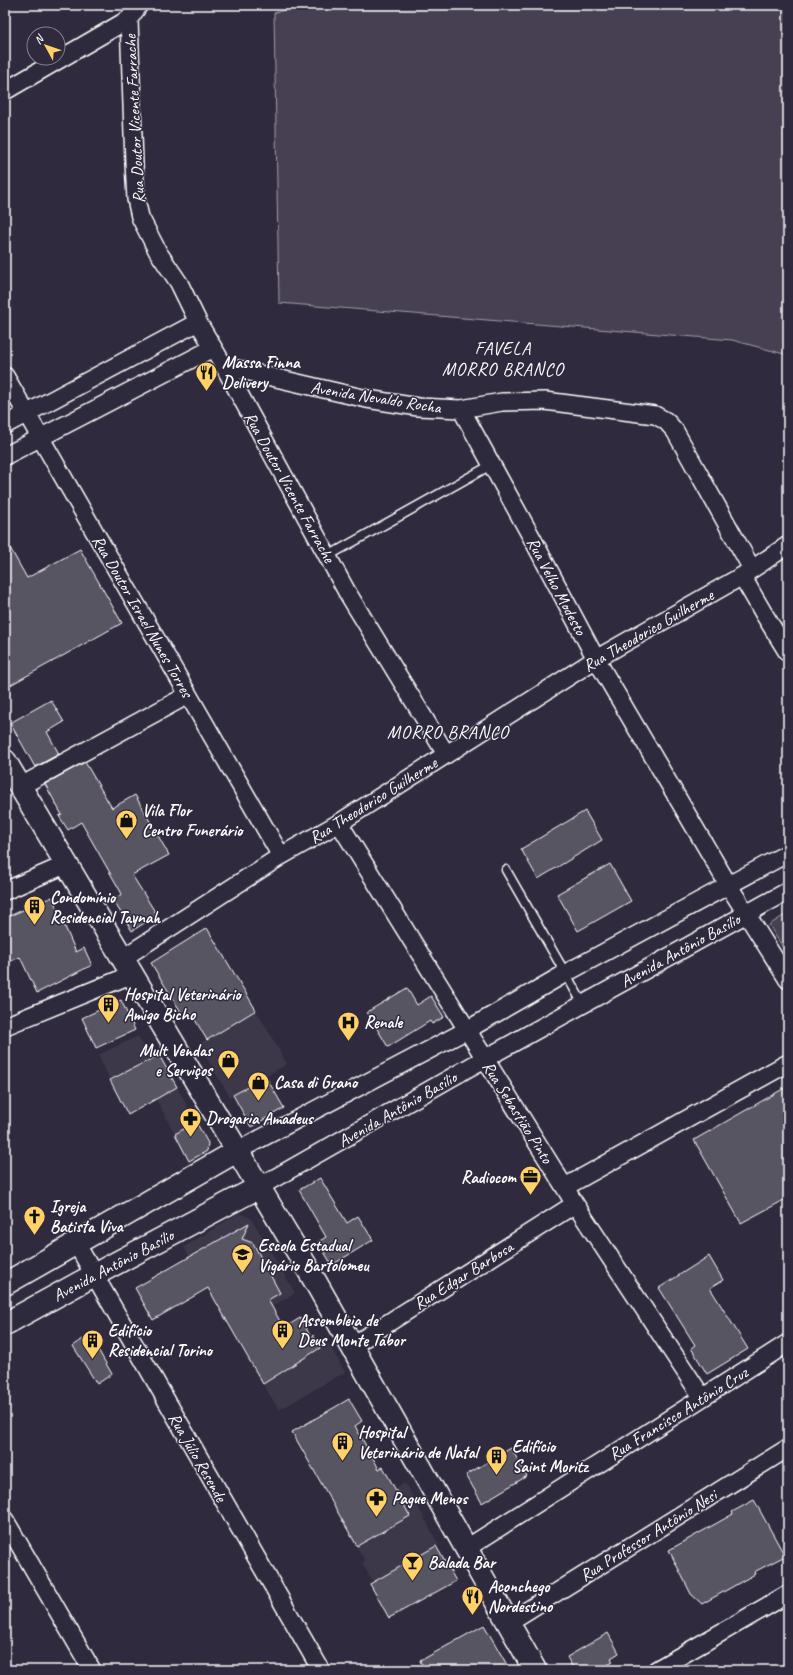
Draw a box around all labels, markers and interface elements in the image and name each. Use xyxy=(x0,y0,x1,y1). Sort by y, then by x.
north arrow xyxy=(26,26,66,66)
text: N xyxy=(31,31,47,47)
street label: Rua Doutor Vicente Farrache xyxy=(120,33,149,204)
district label: FAVELA MORRO BRANCO xyxy=(442,337,565,380)
place label: Massa Finna Delivery xyxy=(222,352,301,393)
restaurant icon: Massa Finna Delivery xyxy=(193,359,219,392)
street label: Avenida Nevaldo Rocha xyxy=(309,377,444,418)
street label: Rua Doutor Vicente Farrache xyxy=(239,408,340,568)
street label: Rua Doutor Israel Nunes Torres xyxy=(88,531,199,703)
street label: Rua Velho Modesto xyxy=(522,534,592,640)
street label: Rua Theodorico Guilherme xyxy=(579,584,718,676)
district label: MORRO BRANCO xyxy=(387,721,510,743)
street label: Rua Theodorico Guilherme xyxy=(305,752,442,848)
place label: Vila Flor Centro Funerário xyxy=(142,800,244,841)
shop icon: Vila Flor Centro Funerário xyxy=(113,807,139,840)
place label: Condomínio Residencial Taynah xyxy=(50,887,161,928)
building icon: Condomínio Residencial Taynah xyxy=(22,894,48,927)
street label: Avenida Antônio Basílio xyxy=(617,908,746,992)
place label: Hospital Veterinário Amigo Bicho xyxy=(124,984,243,1025)
building icon: Hospital Veterinário Amigo Bicho xyxy=(95,991,121,1024)
hospital icon: Renale xyxy=(336,1009,362,1042)
place label: Renale xyxy=(364,1012,404,1033)
place label: Mult Vendas e Serviços xyxy=(139,1040,214,1081)
shop icon: Mult Vendas e Serviços xyxy=(215,1047,241,1080)
street label: Rua Sebastião Pinto xyxy=(478,1057,558,1168)
street label: Avenida Antônio Basílio xyxy=(334,1066,462,1152)
shop icon: Casa di Grano xyxy=(245,1069,271,1102)
place label: Casa di Grano xyxy=(274,1072,359,1093)
pharmacy icon: Drogaria Amadeus xyxy=(178,1105,204,1138)
place label: Drogaria Amadeus xyxy=(206,1108,315,1129)
office icon: Radiocom xyxy=(518,1164,544,1197)
place label: Radiocom xyxy=(461,1167,517,1188)
place label: Igreja Batista Viva xyxy=(50,1196,125,1237)
church icon: Igreja Batista Viva xyxy=(21,1203,47,1236)
street label: Avenida Antônio Basílio xyxy=(49,1224,179,1306)
place label: Escola Estadual Vigário Bartolomeu xyxy=(258,1235,370,1276)
street label: Rua Edgar Barbosa xyxy=(410,1235,519,1314)
school or university icon: Escola Estadual Vigário Bartolomeu xyxy=(229,1242,255,1275)
place label: Assembleia de Deus Monte Tabor xyxy=(298,1310,407,1351)
building icon: Assembleia de Deus Monte Tabor xyxy=(269,1317,295,1350)
place label: Edifício Residencial Torino xyxy=(108,1320,214,1361)
building icon: Edifício Residencial Torino xyxy=(80,1327,106,1360)
street label: Rua Francisco Antônio Cruz xyxy=(605,1361,753,1465)
street label: Rua Júlio Resende xyxy=(164,1409,232,1507)
place label: Hospital Veterinário de Natal xyxy=(358,1422,482,1463)
building icon: Hospital Veterinário de Natal xyxy=(329,1429,355,1462)
place label: Edifício Saint Moritz xyxy=(512,1436,589,1477)
building icon: Edifício Saint Moritz xyxy=(483,1443,509,1476)
street label: Rua Professor Antônio Nesi xyxy=(576,1484,722,1586)
pharmacy icon: Pague Menos xyxy=(363,1485,389,1518)
place label: Pague Menos xyxy=(392,1488,469,1509)
bar icon: Balada Bar xyxy=(400,1549,426,1582)
place label: Balada Bar xyxy=(428,1552,497,1573)
place label: Aconchego Nordestino xyxy=(488,1576,554,1617)
restaurant icon: Aconchego Nordestino xyxy=(459,1583,485,1616)

